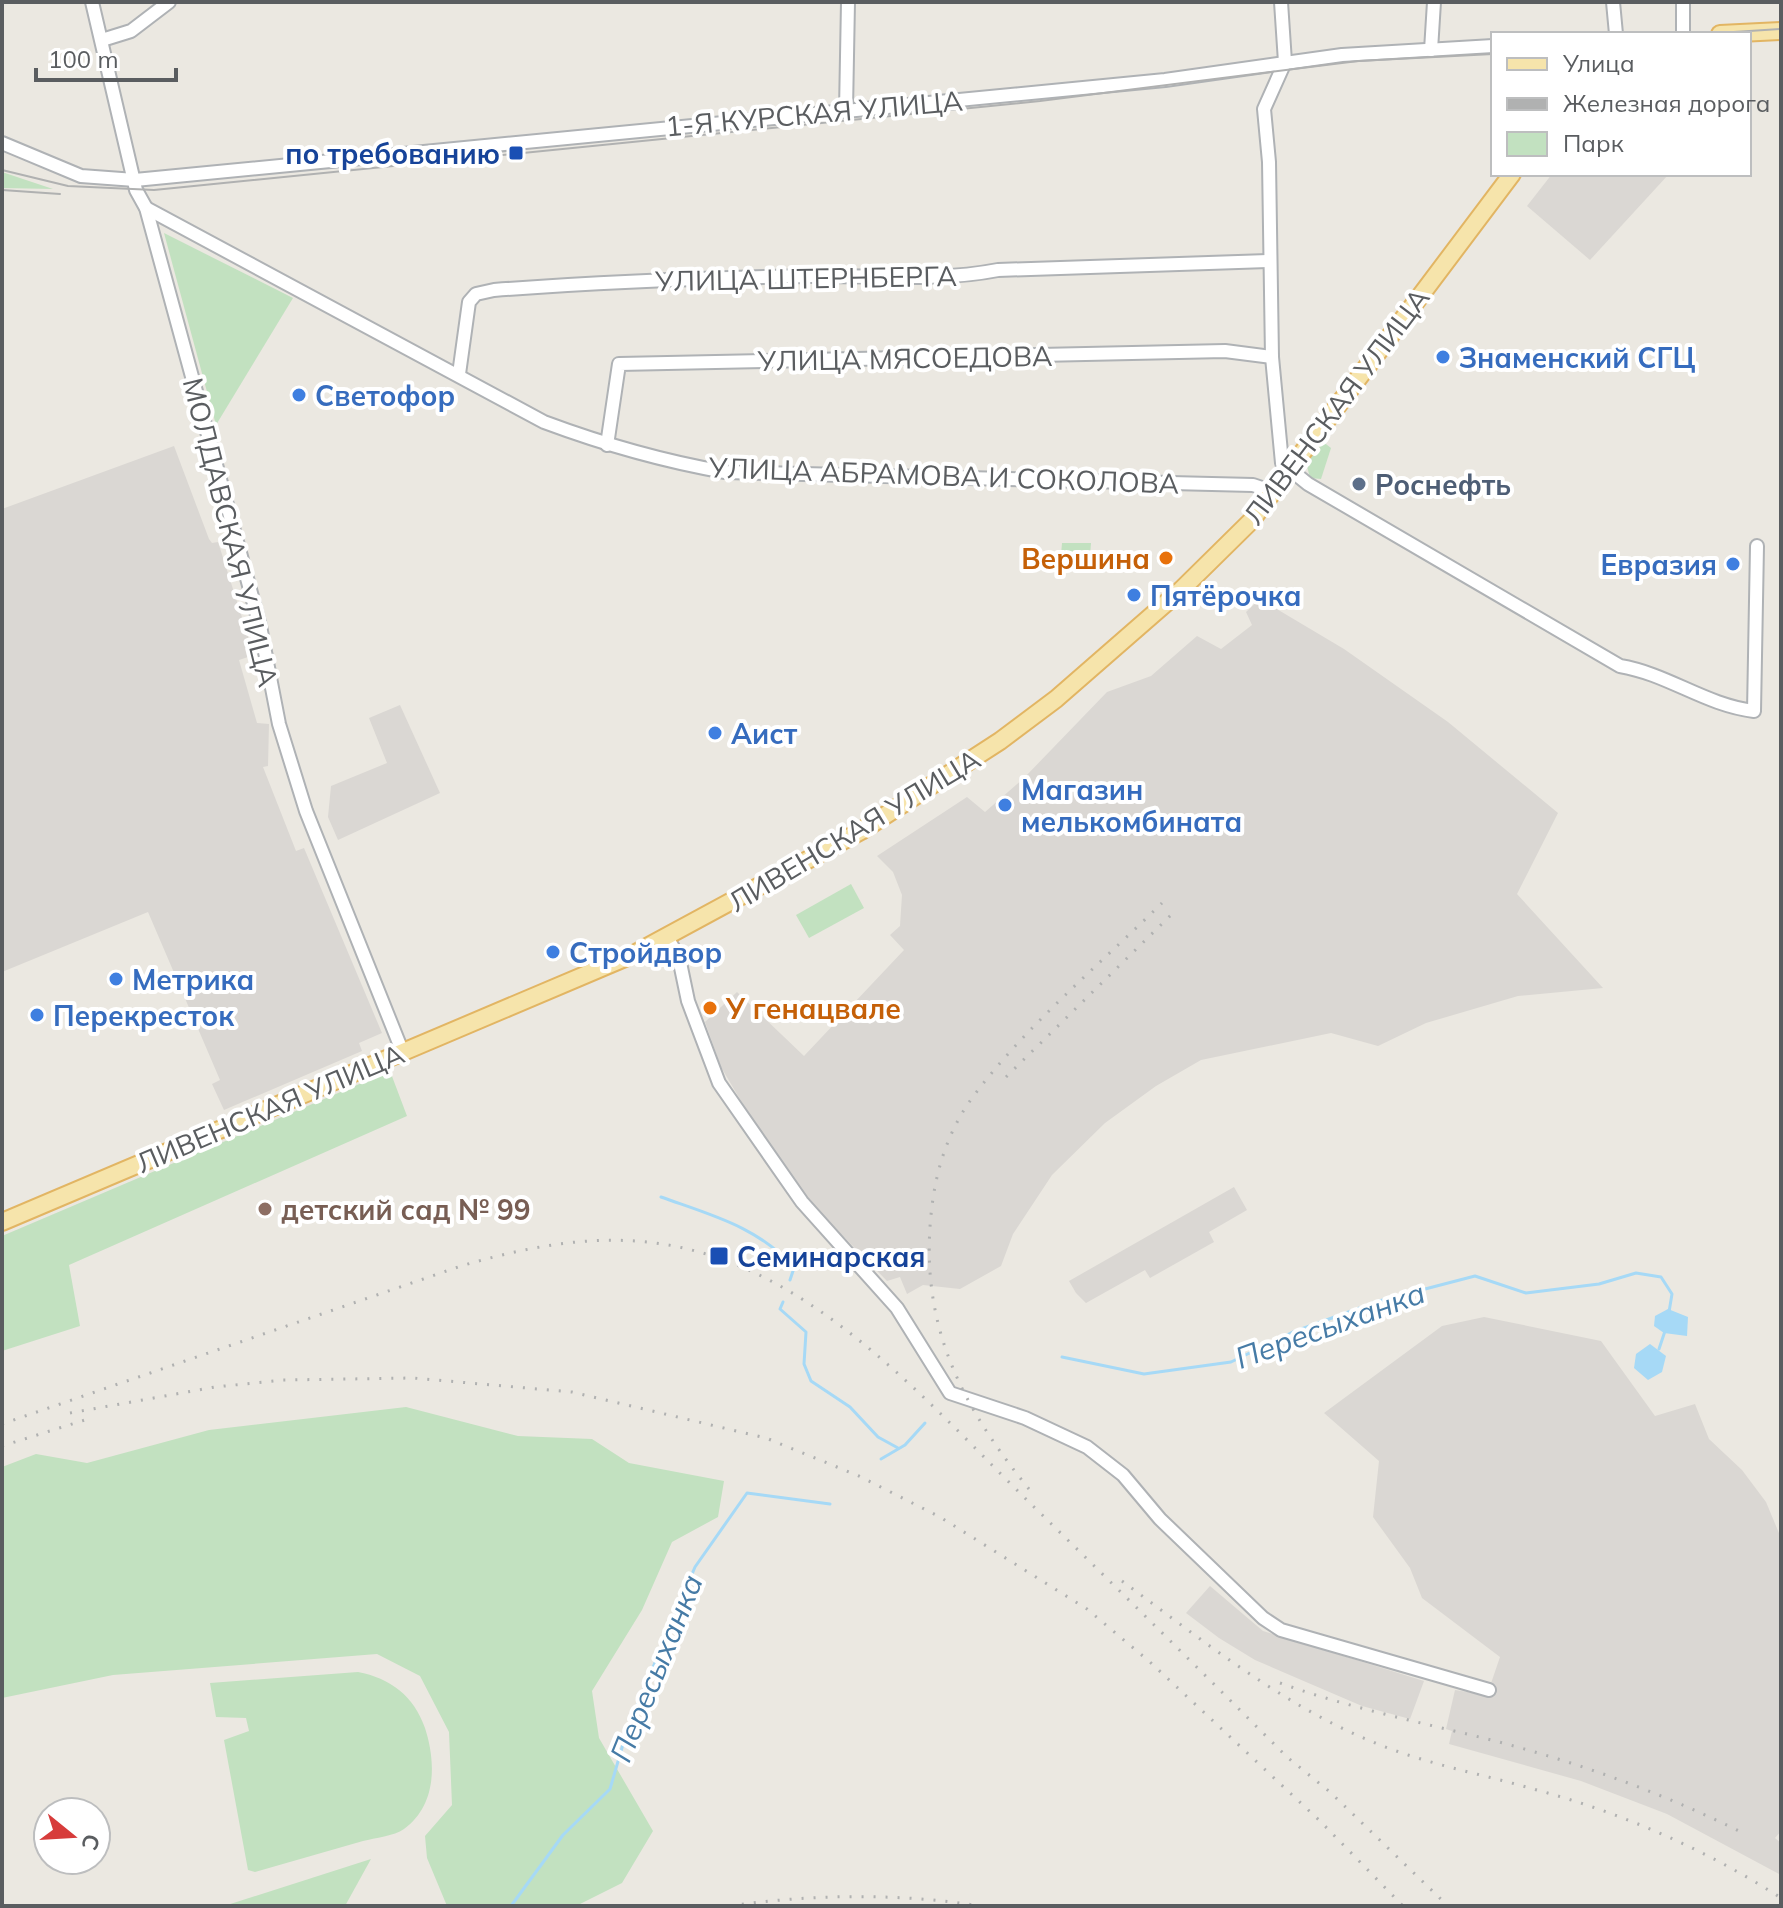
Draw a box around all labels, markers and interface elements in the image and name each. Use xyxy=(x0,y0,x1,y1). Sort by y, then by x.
scale bar xyxy=(36,32,176,82)
legend xyxy=(1491,32,1751,176)
text: 100 m xyxy=(48,44,119,74)
text: Улица xyxy=(1562,48,1635,78)
street label: 1-Я КУРСКАЯ УЛИЦА xyxy=(664,83,965,143)
text: Железная дорога xyxy=(1563,88,1771,118)
text: Парк xyxy=(1563,128,1624,158)
place label: по требованию xyxy=(285,136,500,171)
marker: по требованию xyxy=(507,144,525,162)
street label: УЛИЦА ШТЕРНБЕРГА xyxy=(654,258,958,298)
street label: ЛИВЕНСКАЯ УЛИЦА xyxy=(1236,280,1437,531)
street label: УЛИЦА МЯСОЕДОВА xyxy=(756,338,1053,378)
place label: Знаменский СГЦ xyxy=(1459,340,1695,375)
marker: Знаменский СГЦ xyxy=(1434,348,1452,366)
street label: МОЛДАВСКАЯ УЛИЦА xyxy=(176,374,286,691)
place label: Светофор xyxy=(315,378,455,413)
marker: Светофор xyxy=(290,386,308,404)
street label: УЛИЦА АБРАМОВА И СОКОЛОВА xyxy=(707,449,1180,501)
place label: Роснефть xyxy=(1375,467,1511,502)
marker: Роснефть xyxy=(1350,475,1368,493)
place label: Вершина xyxy=(1021,541,1150,576)
place label: Евразия xyxy=(1601,547,1717,582)
marker: Вершина xyxy=(1157,549,1175,567)
marker: Евразия xyxy=(1724,555,1742,573)
place label: Пятёрочка xyxy=(1150,578,1302,613)
marker: Пятёрочка xyxy=(1125,586,1143,604)
place label: Аист xyxy=(731,716,798,751)
marker: Аист xyxy=(706,724,724,742)
street label: ЛИВЕНСКАЯ УЛИЦА xyxy=(722,741,987,919)
place label: Магазин мелькомбината xyxy=(1021,772,1242,839)
marker: Магазин мелькомбината xyxy=(996,796,1014,814)
place label: Стройдвор xyxy=(569,935,722,970)
marker: Стройдвор xyxy=(544,943,562,961)
place label: Метрика xyxy=(132,962,254,997)
marker: Метрика xyxy=(107,970,125,988)
place label: У генацвале xyxy=(725,991,901,1026)
place label: Перекресток xyxy=(53,998,235,1033)
marker: У генацвале xyxy=(701,999,719,1017)
marker: Перекресток xyxy=(28,1006,46,1024)
street label: ЛИВЕНСКАЯ УЛИЦА xyxy=(131,1036,409,1180)
place label: детский сад № 99 xyxy=(281,1192,531,1227)
marker: детский сад № 99 xyxy=(256,1200,274,1218)
place label: Семинарская xyxy=(737,1239,925,1274)
marker: Семинарская xyxy=(708,1245,730,1267)
water label: Пересыханка xyxy=(1230,1273,1430,1377)
water label: Пересыханка xyxy=(601,1569,711,1767)
north arrow xyxy=(32,1796,112,1876)
text: С xyxy=(75,1831,107,1854)

